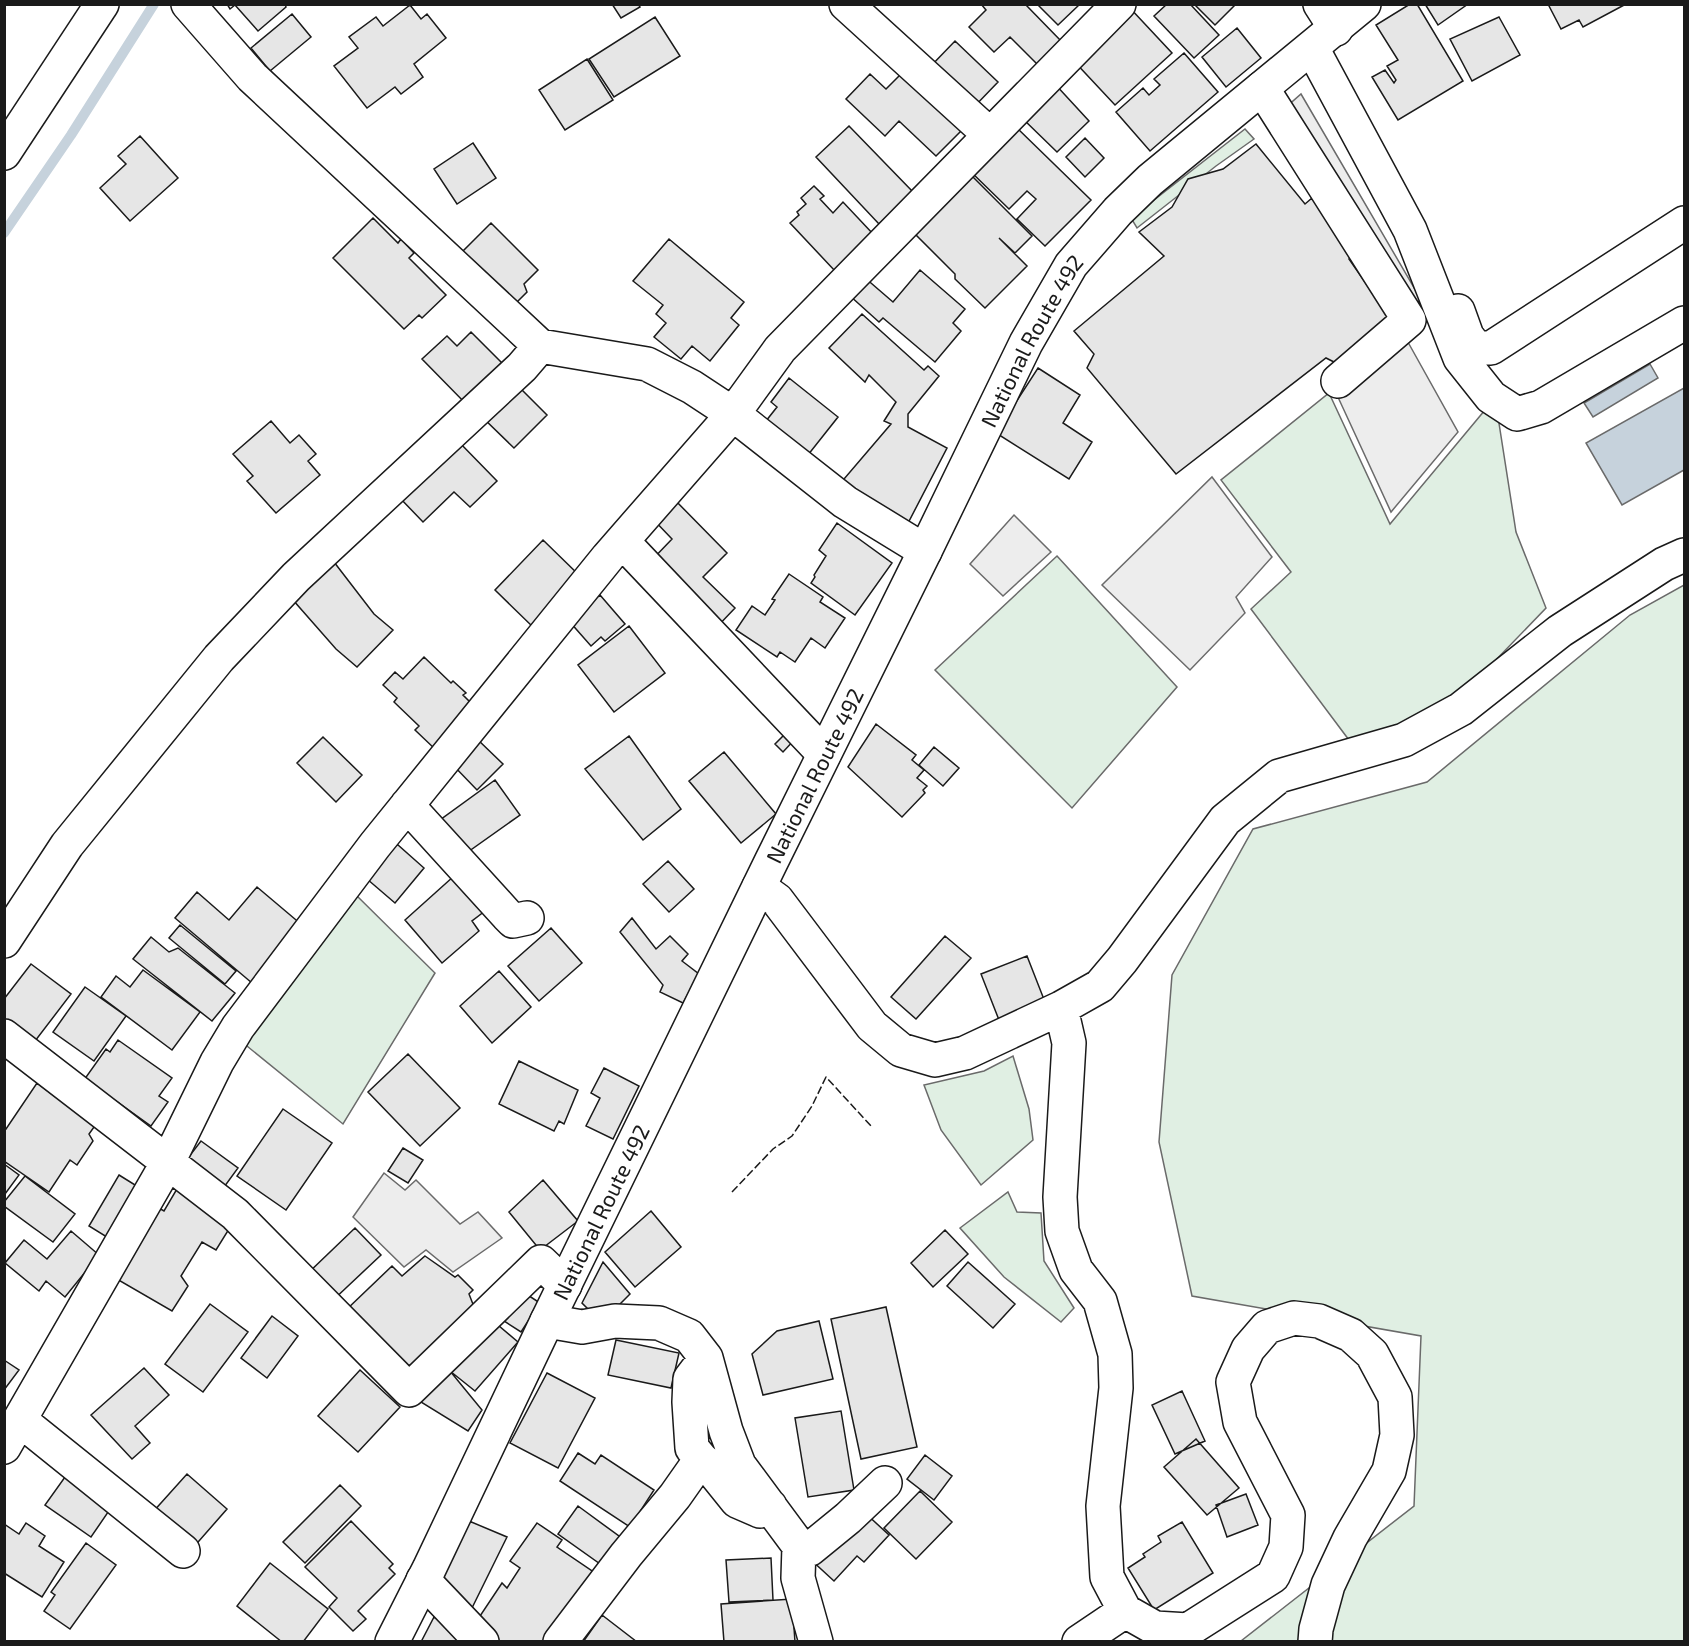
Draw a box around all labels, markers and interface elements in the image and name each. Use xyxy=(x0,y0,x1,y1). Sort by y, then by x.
street label: National Route 492 xyxy=(974,249,1088,431)
street label: National Route 492 xyxy=(760,684,868,867)
street label: National Route 492 xyxy=(547,1120,654,1304)

